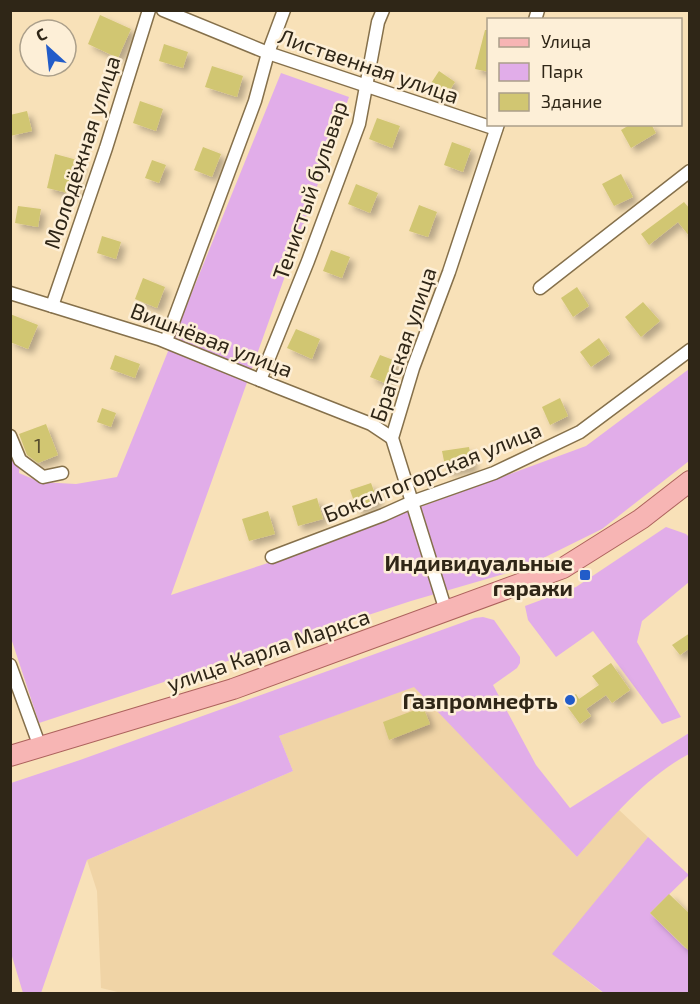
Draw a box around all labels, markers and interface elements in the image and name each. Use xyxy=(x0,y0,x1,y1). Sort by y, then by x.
north arrow xyxy=(18,18,78,78)
legend xyxy=(487,18,682,126)
street label: Лиственная улица xyxy=(275,22,463,109)
text: С xyxy=(32,24,49,45)
text: Улица xyxy=(541,30,591,52)
street label: Молодёжная улица xyxy=(38,52,125,252)
text: Парк xyxy=(541,60,583,82)
text: Здание xyxy=(541,90,602,112)
street label: Тенистый бульвар xyxy=(266,97,353,283)
street label: Братская улица xyxy=(363,263,442,425)
street label: Вишнёвая улица xyxy=(127,296,297,383)
street label: Бокситогорская улица xyxy=(319,415,545,528)
house number: 1 xyxy=(34,433,42,457)
place label: Индивидуальные гаражи xyxy=(384,549,573,600)
marker: Индивидуальные гаражи xyxy=(578,568,592,582)
street label: улица Карла Маркса xyxy=(163,602,373,697)
place label: Газпромнефть xyxy=(403,687,558,713)
marker: Газпромнефть xyxy=(563,693,577,707)

